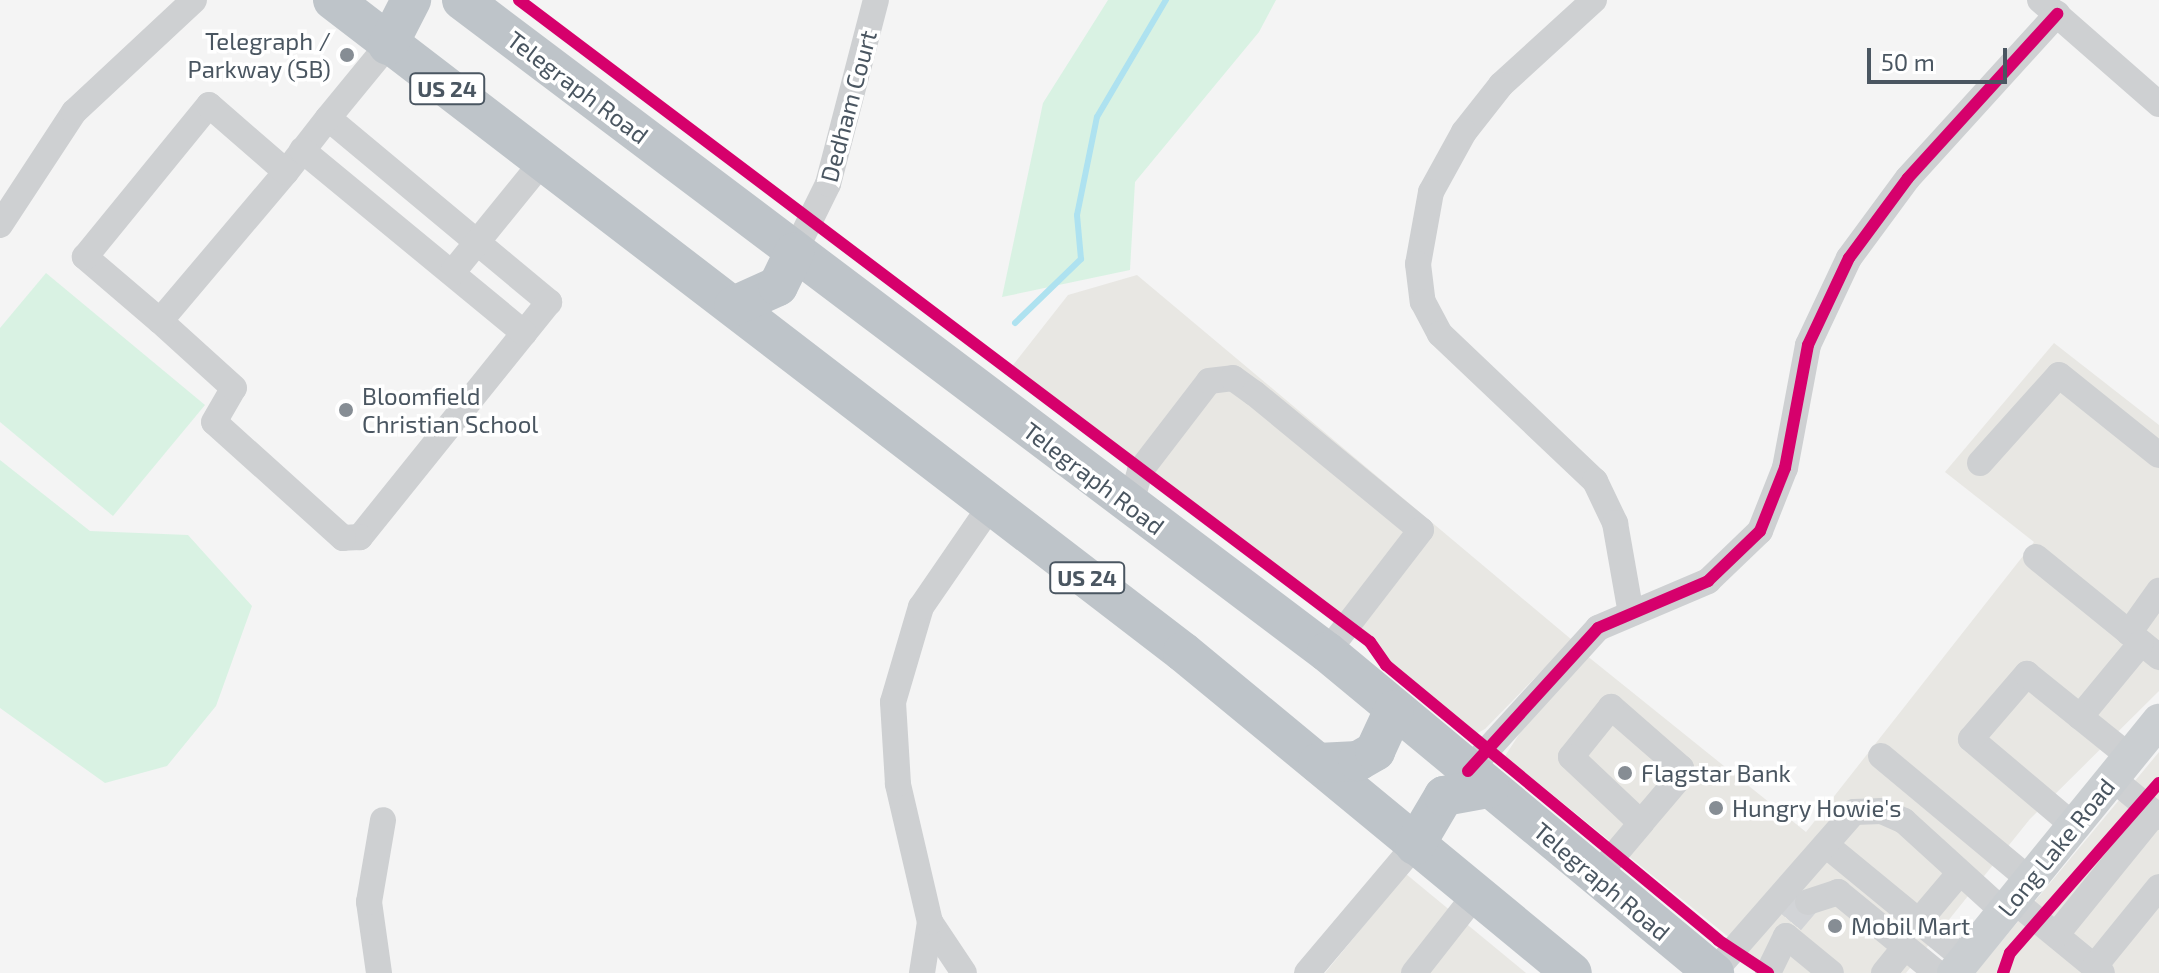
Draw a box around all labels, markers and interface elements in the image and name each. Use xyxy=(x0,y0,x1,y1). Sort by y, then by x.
street label: Telegraph Road xyxy=(502,25,654,149)
place label: Telegraph / Parkway (SB) xyxy=(187,27,331,83)
street label: Dedham Court xyxy=(814,27,882,185)
scale bar xyxy=(1871,32,2011,82)
marker: Telegraph / Parkway (SB) xyxy=(338,46,356,64)
text: 50 m xyxy=(1881,47,1935,76)
road number: US 24 xyxy=(409,71,485,107)
place label: Bloomfield Christian School xyxy=(362,382,538,438)
marker: Bloomfield Christian School xyxy=(337,401,355,419)
street label: Telegraph Road xyxy=(1018,416,1170,540)
road number: US 24 xyxy=(1049,560,1125,596)
place label: Flagstar Bank xyxy=(1641,759,1791,787)
marker: Flagstar Bank xyxy=(1616,764,1634,782)
street label: Long Lake Road xyxy=(1991,772,2121,922)
place label: Hungry Howie's xyxy=(1732,794,1902,822)
marker: Hungry Howie's xyxy=(1707,799,1725,817)
street label: Telegraph Road xyxy=(1528,816,1676,946)
place label: Mobil Mart xyxy=(1851,912,1971,940)
marker: Mobil Mart xyxy=(1826,917,1844,935)

